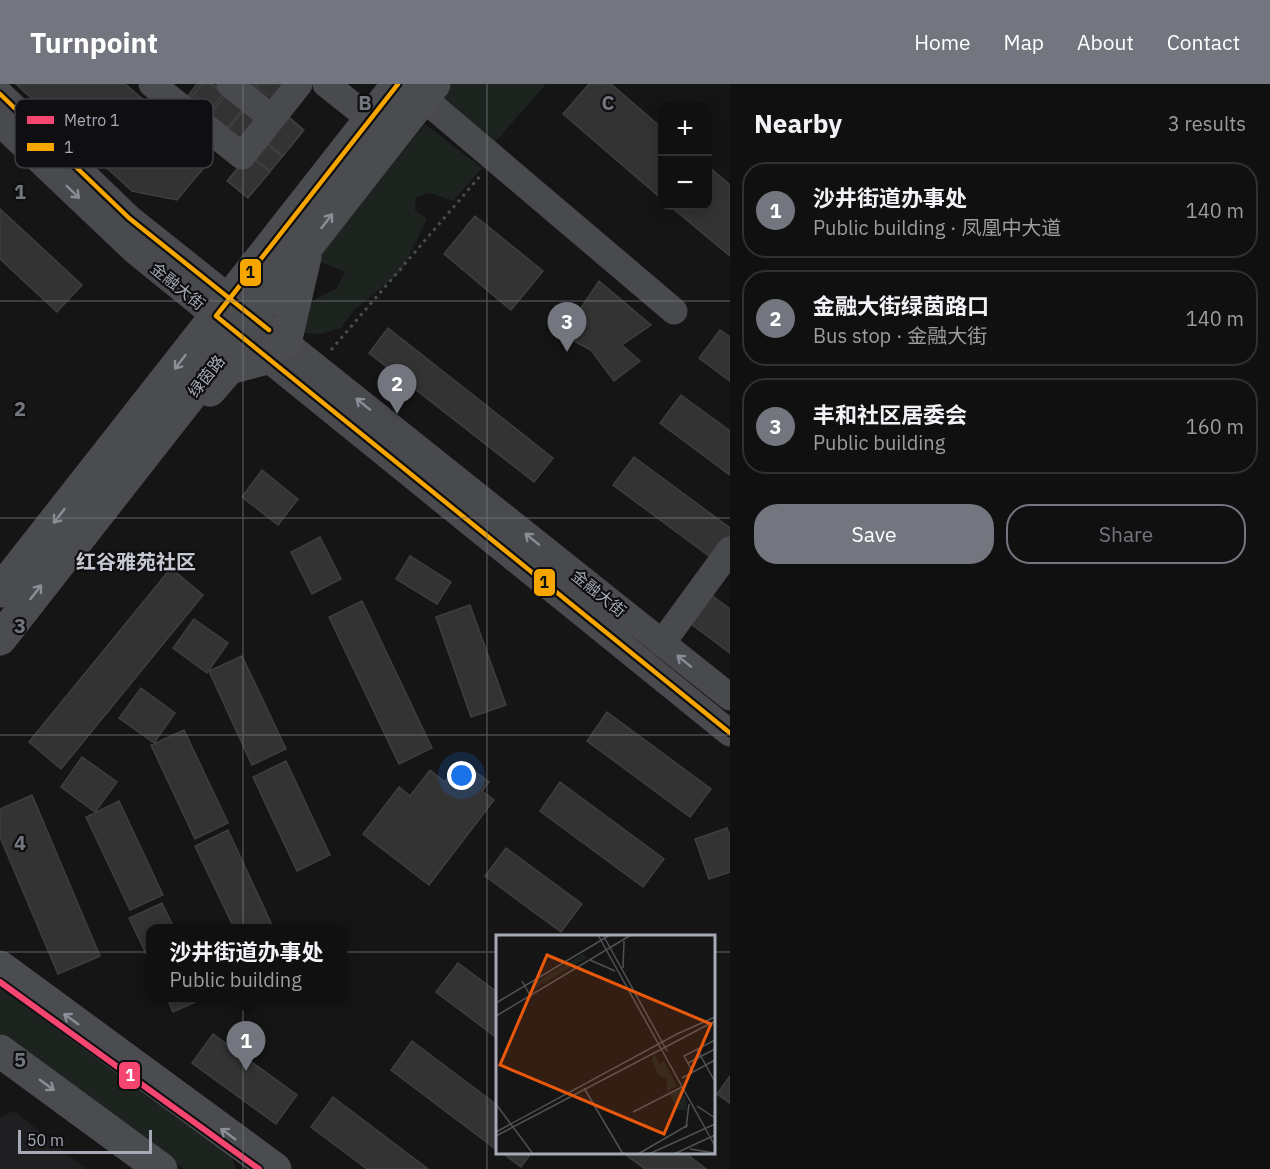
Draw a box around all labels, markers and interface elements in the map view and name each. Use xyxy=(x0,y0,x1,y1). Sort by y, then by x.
text: Turnpoint xyxy=(30,24,158,61)
text: Home xyxy=(914,28,971,56)
text: Map xyxy=(1004,28,1044,56)
text: About xyxy=(1077,28,1134,56)
text: Contact xyxy=(1167,28,1240,56)
text: B xyxy=(358,89,372,116)
text: C xyxy=(601,89,615,116)
legend xyxy=(15,99,213,168)
map controls xyxy=(658,102,712,210)
button: + xyxy=(658,102,712,156)
text: Nearby xyxy=(754,106,842,140)
text: Metro 1 xyxy=(64,110,120,130)
text: 3 results xyxy=(1168,110,1246,137)
text: 1 xyxy=(64,137,74,157)
button: − xyxy=(658,156,712,210)
text: 1 xyxy=(14,178,26,205)
text: 沙井街道办事处 xyxy=(813,183,967,212)
one-way arrow xyxy=(65,185,80,199)
text: 1 xyxy=(770,197,782,224)
text: 140 m xyxy=(1186,197,1244,224)
one-way arrow xyxy=(321,213,334,229)
text: Public building · 凤凰中大道 xyxy=(813,214,1061,241)
street label: 金融大街 xyxy=(147,258,209,314)
line badge: 1 xyxy=(239,258,262,287)
text: 1 xyxy=(245,262,255,282)
text: 金融大街绿茵路口 xyxy=(813,291,989,320)
pin: 3 xyxy=(548,302,586,352)
text: 2 xyxy=(770,305,782,332)
text: 140 m xyxy=(1186,305,1244,332)
text: Bus stop · 金融大街 xyxy=(813,322,987,349)
street label: 绿茵路 xyxy=(183,351,229,401)
one-way arrow xyxy=(173,354,186,370)
pin: 2 xyxy=(378,364,416,414)
text: 2 xyxy=(14,395,26,422)
one-way arrow xyxy=(355,398,371,411)
text: 丰和社区居委会 xyxy=(813,400,967,429)
text: 3 xyxy=(770,413,782,440)
text: 160 m xyxy=(1186,413,1244,440)
text: Public building xyxy=(813,429,945,456)
button: Save xyxy=(754,504,994,564)
button: Share xyxy=(1006,504,1246,564)
one-way arrow xyxy=(53,507,66,523)
one-way arrow xyxy=(524,533,540,546)
district label: 红谷雅苑社区 xyxy=(76,548,196,575)
street label: 金融大街 xyxy=(568,565,630,621)
line badge: 1 xyxy=(533,568,556,597)
text: 1 xyxy=(539,572,549,592)
one-way arrow xyxy=(30,585,43,601)
text: 3 xyxy=(14,612,26,639)
one-way arrow xyxy=(676,654,692,667)
your location xyxy=(447,761,476,790)
text: 4 xyxy=(14,829,26,856)
popup xyxy=(146,924,347,1002)
inset map xyxy=(496,935,715,1154)
text: 沙井街道办事处 xyxy=(169,937,324,966)
text: Public building xyxy=(169,966,302,993)
one-way arrow xyxy=(63,1013,79,1025)
pin: 1 xyxy=(226,1022,266,1071)
text: 5 xyxy=(14,1046,26,1073)
line badge: 1 xyxy=(118,1061,141,1090)
text: 1 xyxy=(125,1065,135,1085)
one-way arrow xyxy=(39,1079,55,1091)
scale bar xyxy=(18,1127,152,1154)
one-way arrow xyxy=(220,1128,236,1141)
text: 50 m xyxy=(27,1130,64,1150)

